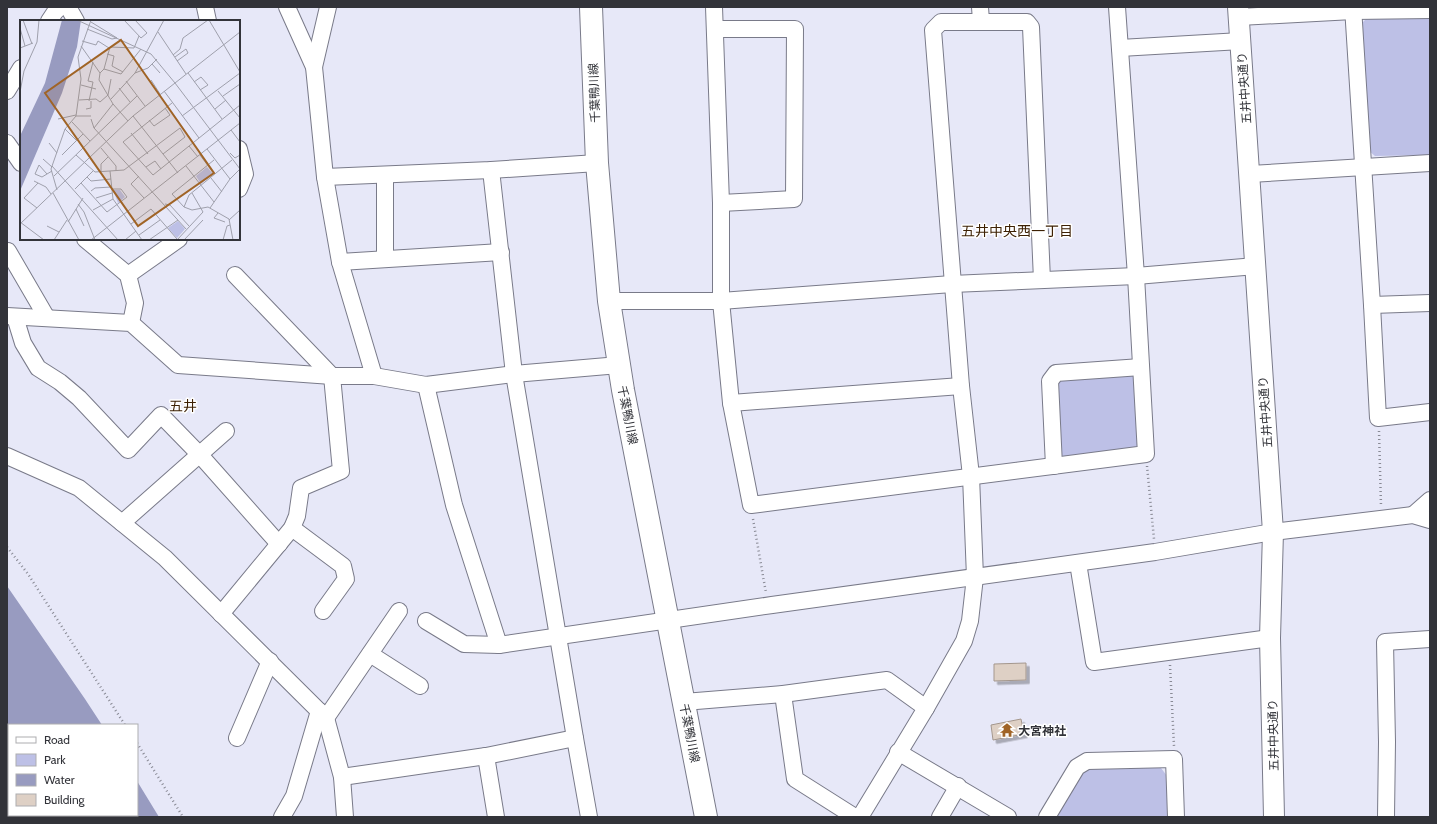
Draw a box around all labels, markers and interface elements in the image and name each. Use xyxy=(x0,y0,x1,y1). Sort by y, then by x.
inset map xyxy=(20,20,240,240)
street label: 五井中央通り xyxy=(1234,52,1254,124)
street label: 千葉鴨川線 xyxy=(585,63,603,123)
district label: 五井中央西一丁目 xyxy=(961,222,1073,240)
street label: 五井中央通り xyxy=(1255,376,1275,448)
street label: 千葉鴨川線 xyxy=(615,384,641,446)
district label: 五井 xyxy=(169,397,197,415)
street label: 五井中央通り xyxy=(1265,699,1281,771)
street label: 千葉鴨川線 xyxy=(677,702,703,764)
temple icon: 大宮神社 xyxy=(999,722,1015,738)
place label: 大宮神社 xyxy=(1018,723,1066,738)
legend xyxy=(8,724,138,816)
text: Road xyxy=(44,732,70,747)
text: Park xyxy=(44,752,66,767)
text: Water xyxy=(44,772,75,787)
text: Building xyxy=(44,792,86,807)

